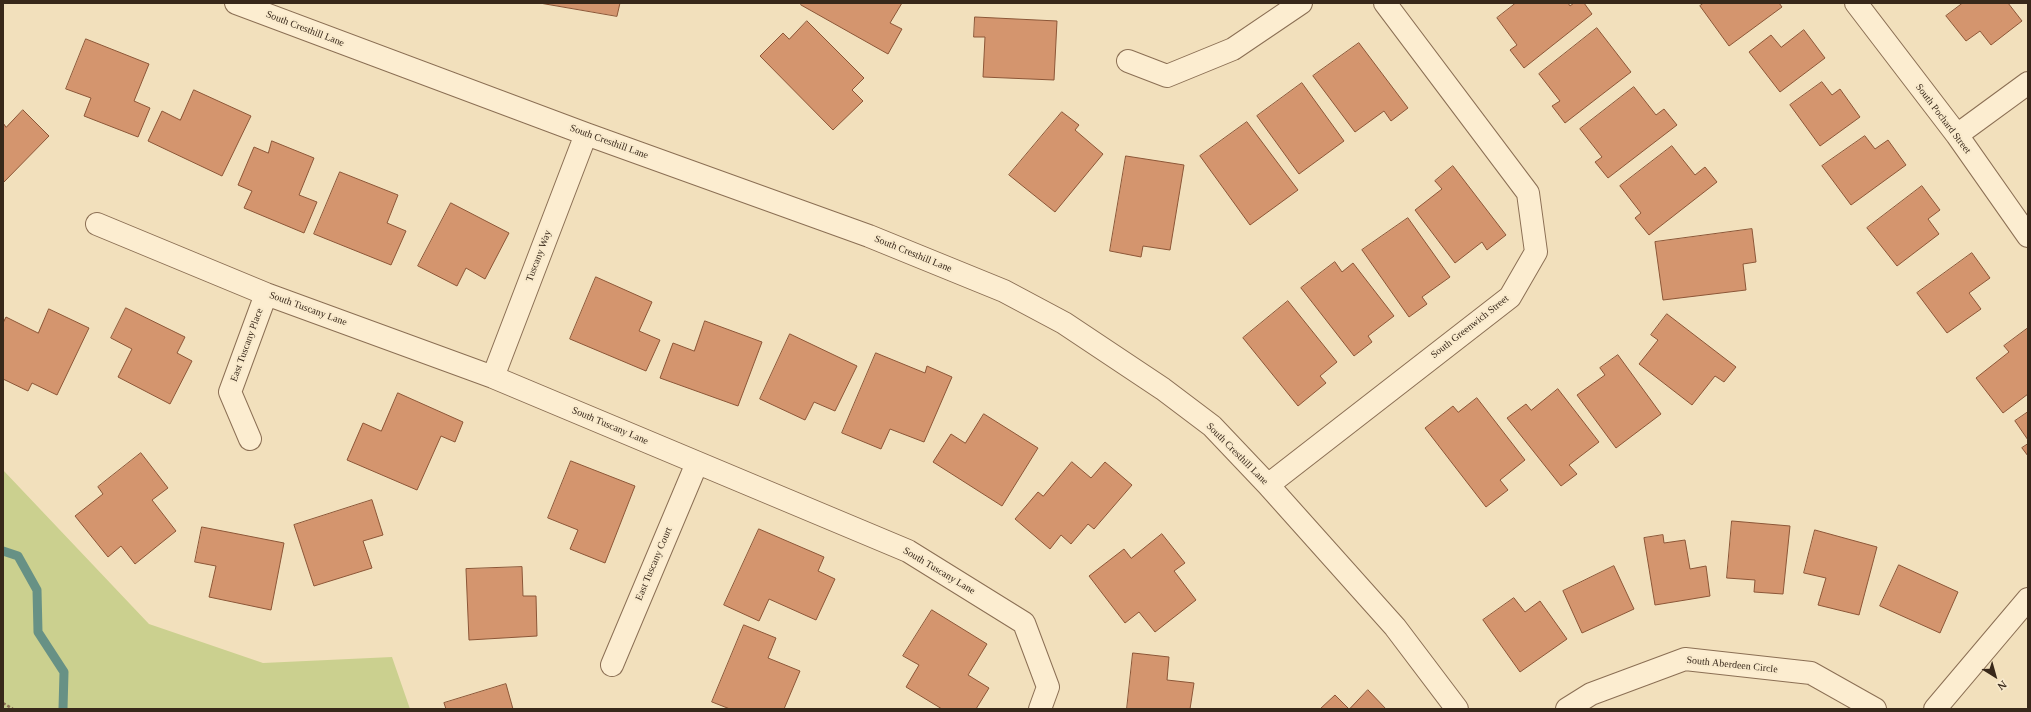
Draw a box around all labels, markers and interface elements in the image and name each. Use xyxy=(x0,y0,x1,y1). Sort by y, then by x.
street label: South Cresthill Lane xyxy=(264,9,346,49)
street label: South Pochard Street xyxy=(1913,82,1973,156)
street label: South Cresthill Lane xyxy=(568,122,650,162)
street label: Tuscany Way xyxy=(524,229,554,283)
street label: South Cresthill Lane xyxy=(872,233,954,275)
street label: South Tuscany Lane xyxy=(267,289,349,329)
street label: South Greenwich Street xyxy=(1429,293,1511,361)
street label: East Tuscany Place xyxy=(228,307,266,383)
street label: South Tuscany Lane xyxy=(570,404,650,448)
street label: South Cresthill Lane xyxy=(1203,420,1271,488)
street label: East Tuscany Court xyxy=(633,526,675,602)
street label: South Tuscany Lane xyxy=(901,545,977,597)
street label: South Aberdeen Circle xyxy=(1686,654,1778,676)
north arrow xyxy=(1975,656,2015,696)
text: N xyxy=(1995,678,2009,693)

